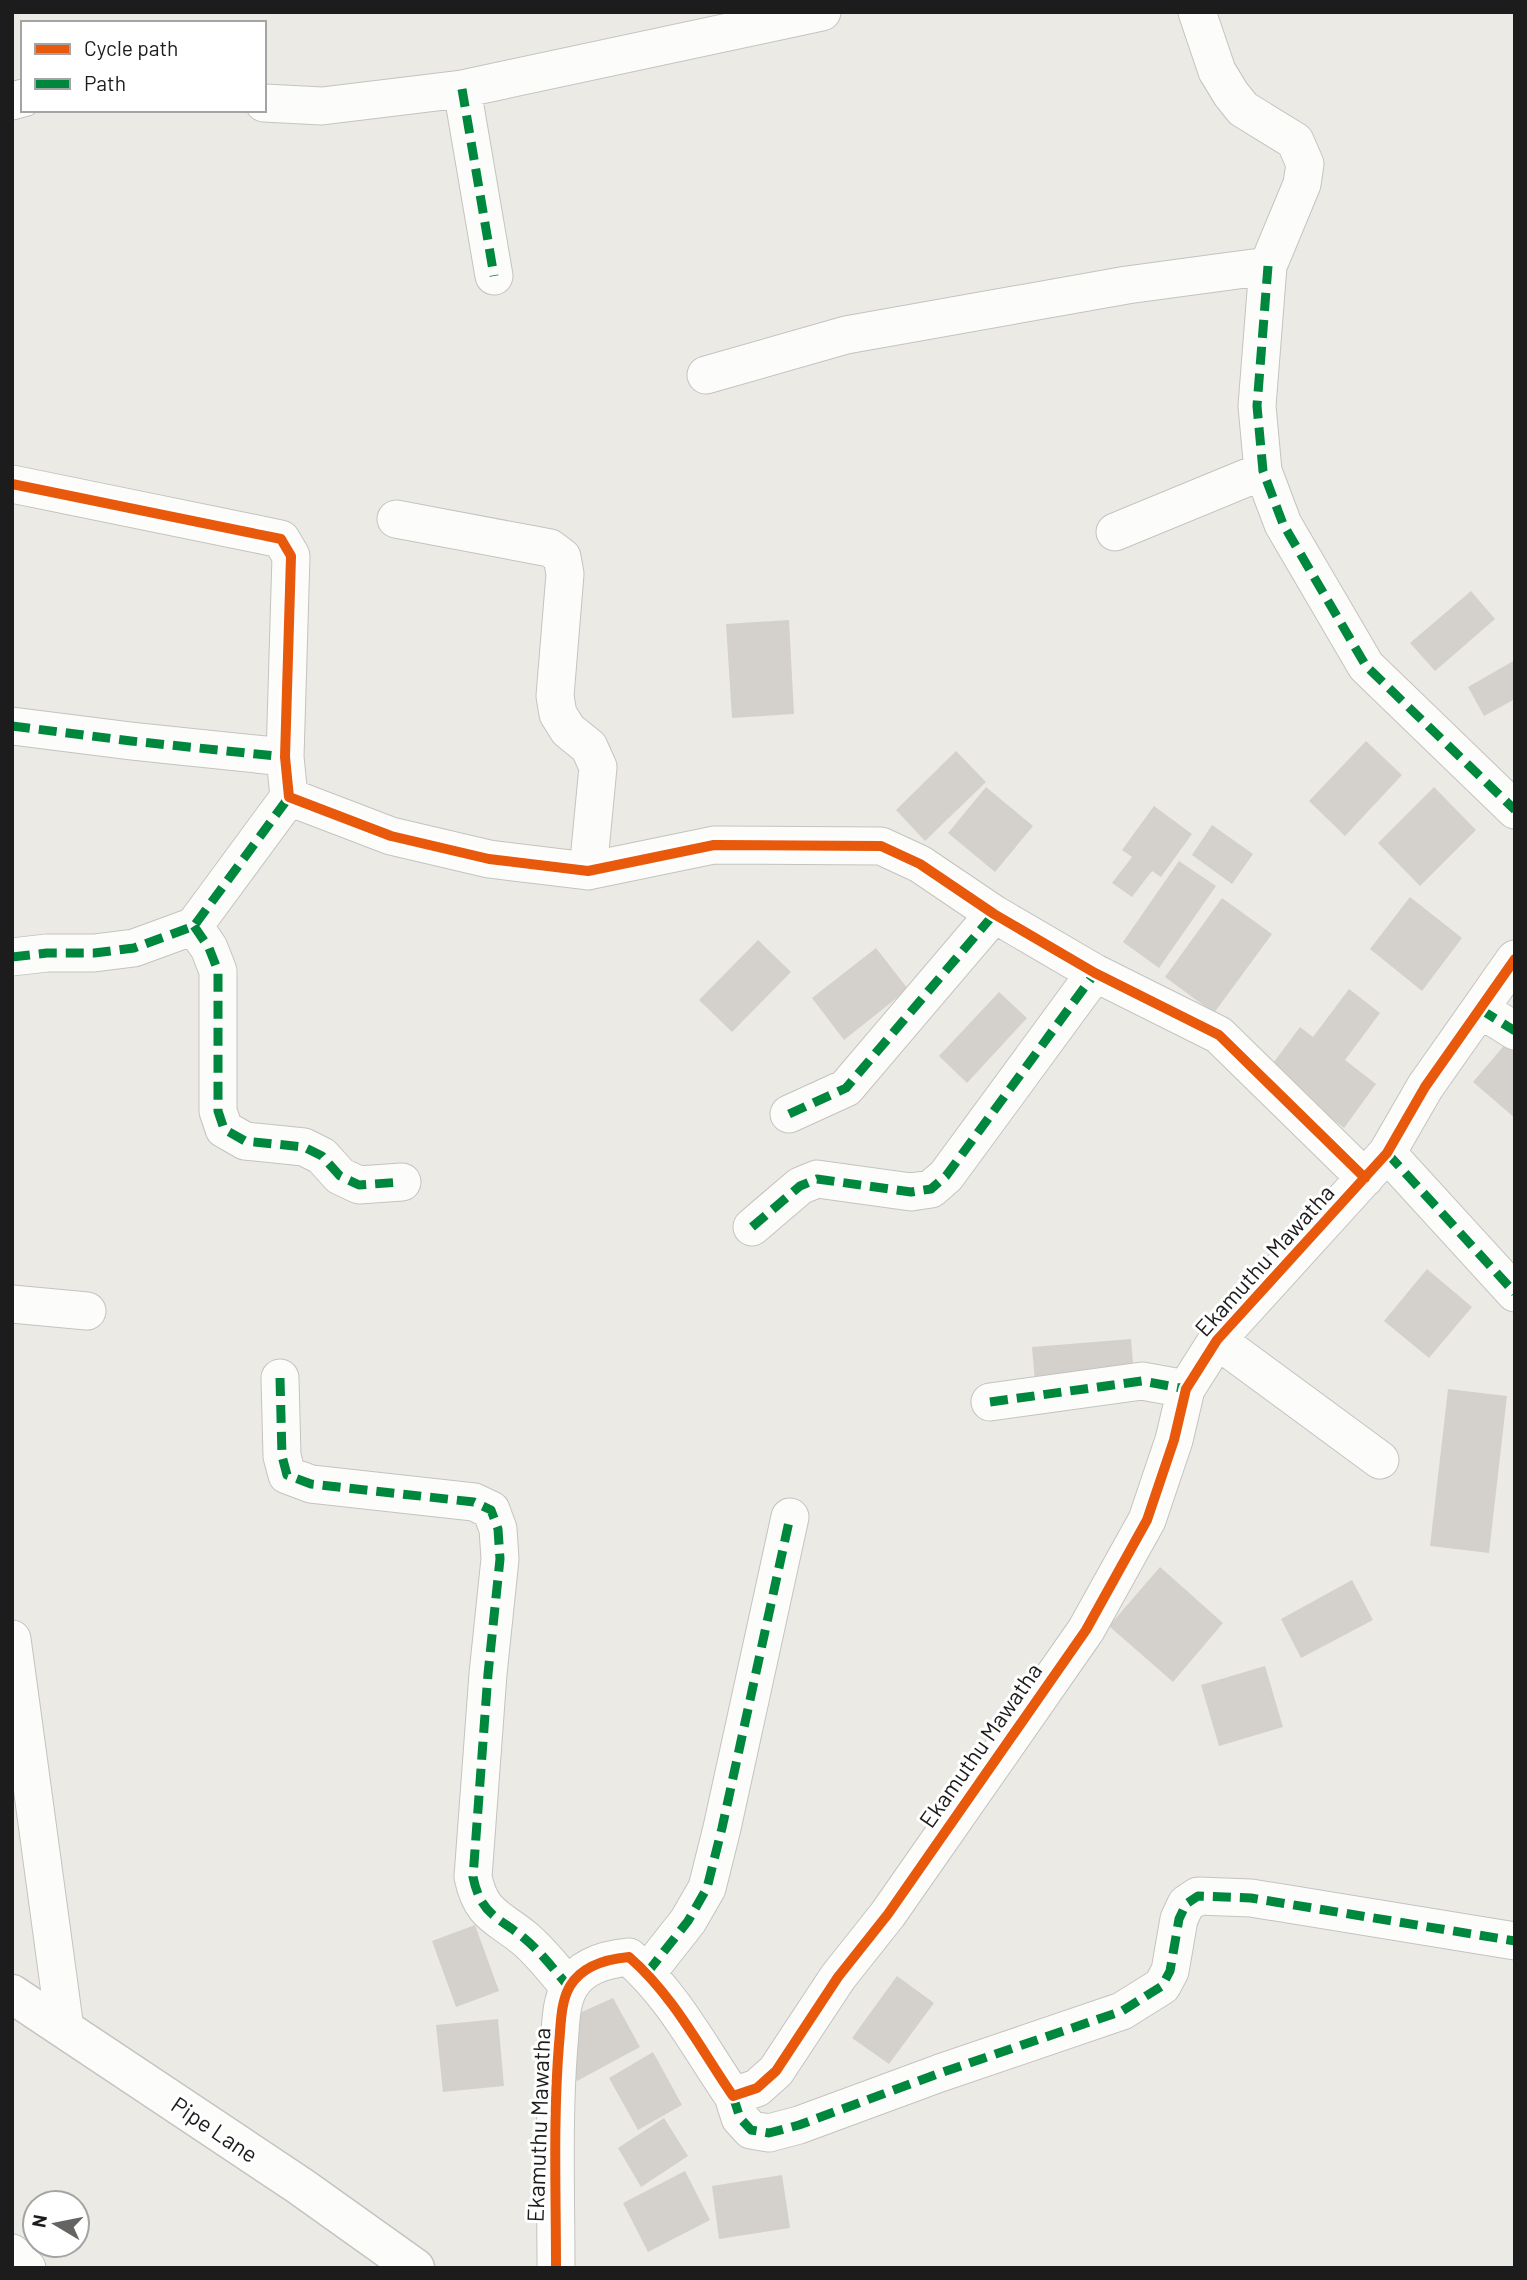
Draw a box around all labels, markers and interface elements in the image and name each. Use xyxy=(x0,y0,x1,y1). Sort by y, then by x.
legend xyxy=(21,21,266,112)
text: Cycle path xyxy=(84,35,178,60)
text: Path xyxy=(84,70,126,95)
street label: Ekamuthu Mawatha xyxy=(1188,1178,1340,1342)
street label: Ekamuthu Mawatha xyxy=(913,1657,1047,1833)
street label: Ekamuthu Mawatha xyxy=(521,2027,555,2223)
street label: Pipe Lane xyxy=(166,2090,264,2168)
north arrow xyxy=(21,2189,91,2259)
text: N xyxy=(26,2213,51,2229)

